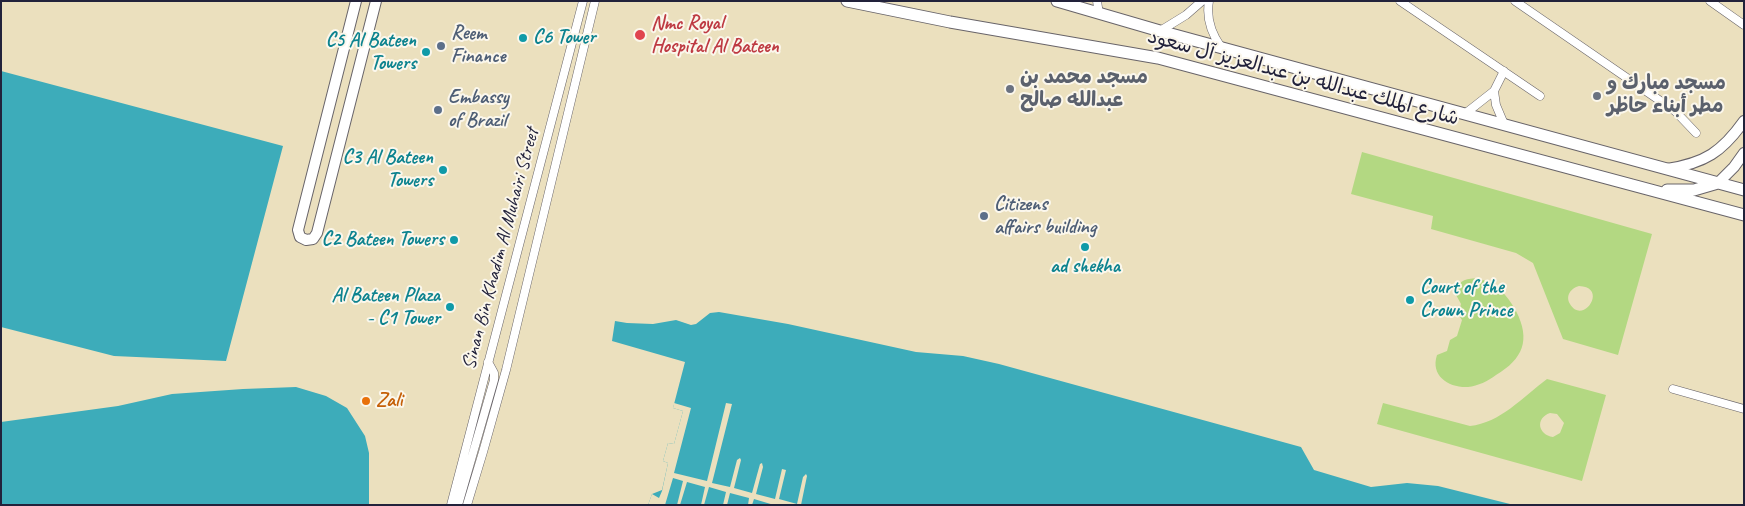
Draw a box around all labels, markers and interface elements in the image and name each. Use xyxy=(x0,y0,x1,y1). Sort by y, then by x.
place label: Nmc Royal Hospital Al Bateen xyxy=(651,12,779,59)
place label: Reem Finance xyxy=(451,22,505,69)
street label: شارع الملك عبدالله بن عبدالعزيز آل سعود xyxy=(1145,25,1461,131)
place label: C6 Tower xyxy=(533,26,595,50)
marker: Nmc Royal Hospital Al Bateen xyxy=(633,28,647,42)
place label: C5 Al Bateen Towers xyxy=(326,29,416,76)
marker: C6 Tower xyxy=(517,32,529,44)
marker: Reem Finance xyxy=(435,40,447,52)
marker: C5 Al Bateen Towers xyxy=(420,46,432,58)
place label: مسجد محمد بن عبدالله صالح xyxy=(1020,66,1148,113)
place label: مسجد مبارك و مطر أبناء حاظر xyxy=(1607,72,1726,119)
marker: مسجد محمد بن عبدالله صالح xyxy=(1004,83,1016,95)
place label: Embassy of Brazil xyxy=(448,86,509,133)
marker: مسجد مبارك و مطر أبناء حاظر xyxy=(1591,90,1603,102)
marker: Embassy of Brazil xyxy=(432,104,444,116)
street label: Sinan Bin Khadim Al Muhairi Street xyxy=(457,126,545,372)
place label: C3 Al Bateen Towers xyxy=(342,146,433,193)
marker: C3 Al Bateen Towers xyxy=(437,164,449,176)
place label: Citizens affairs building xyxy=(994,193,1096,240)
marker: Citizens affairs building xyxy=(978,210,990,222)
place label: C2 Bateen Towers xyxy=(322,228,444,252)
marker: C2 Bateen Towers xyxy=(448,234,460,246)
marker: ad shekha xyxy=(1079,241,1091,253)
place label: ad shekha xyxy=(1050,255,1120,279)
place label: Court of the Crown Prince xyxy=(1420,276,1512,323)
place label: Al Bateen Plaza - C1 Tower xyxy=(331,284,440,331)
marker: Court of the Crown Prince xyxy=(1404,294,1416,306)
marker: Al Bateen Plaza - C1 Tower xyxy=(444,301,456,313)
place label: Zali xyxy=(376,389,402,413)
marker: Zali xyxy=(360,395,372,407)

